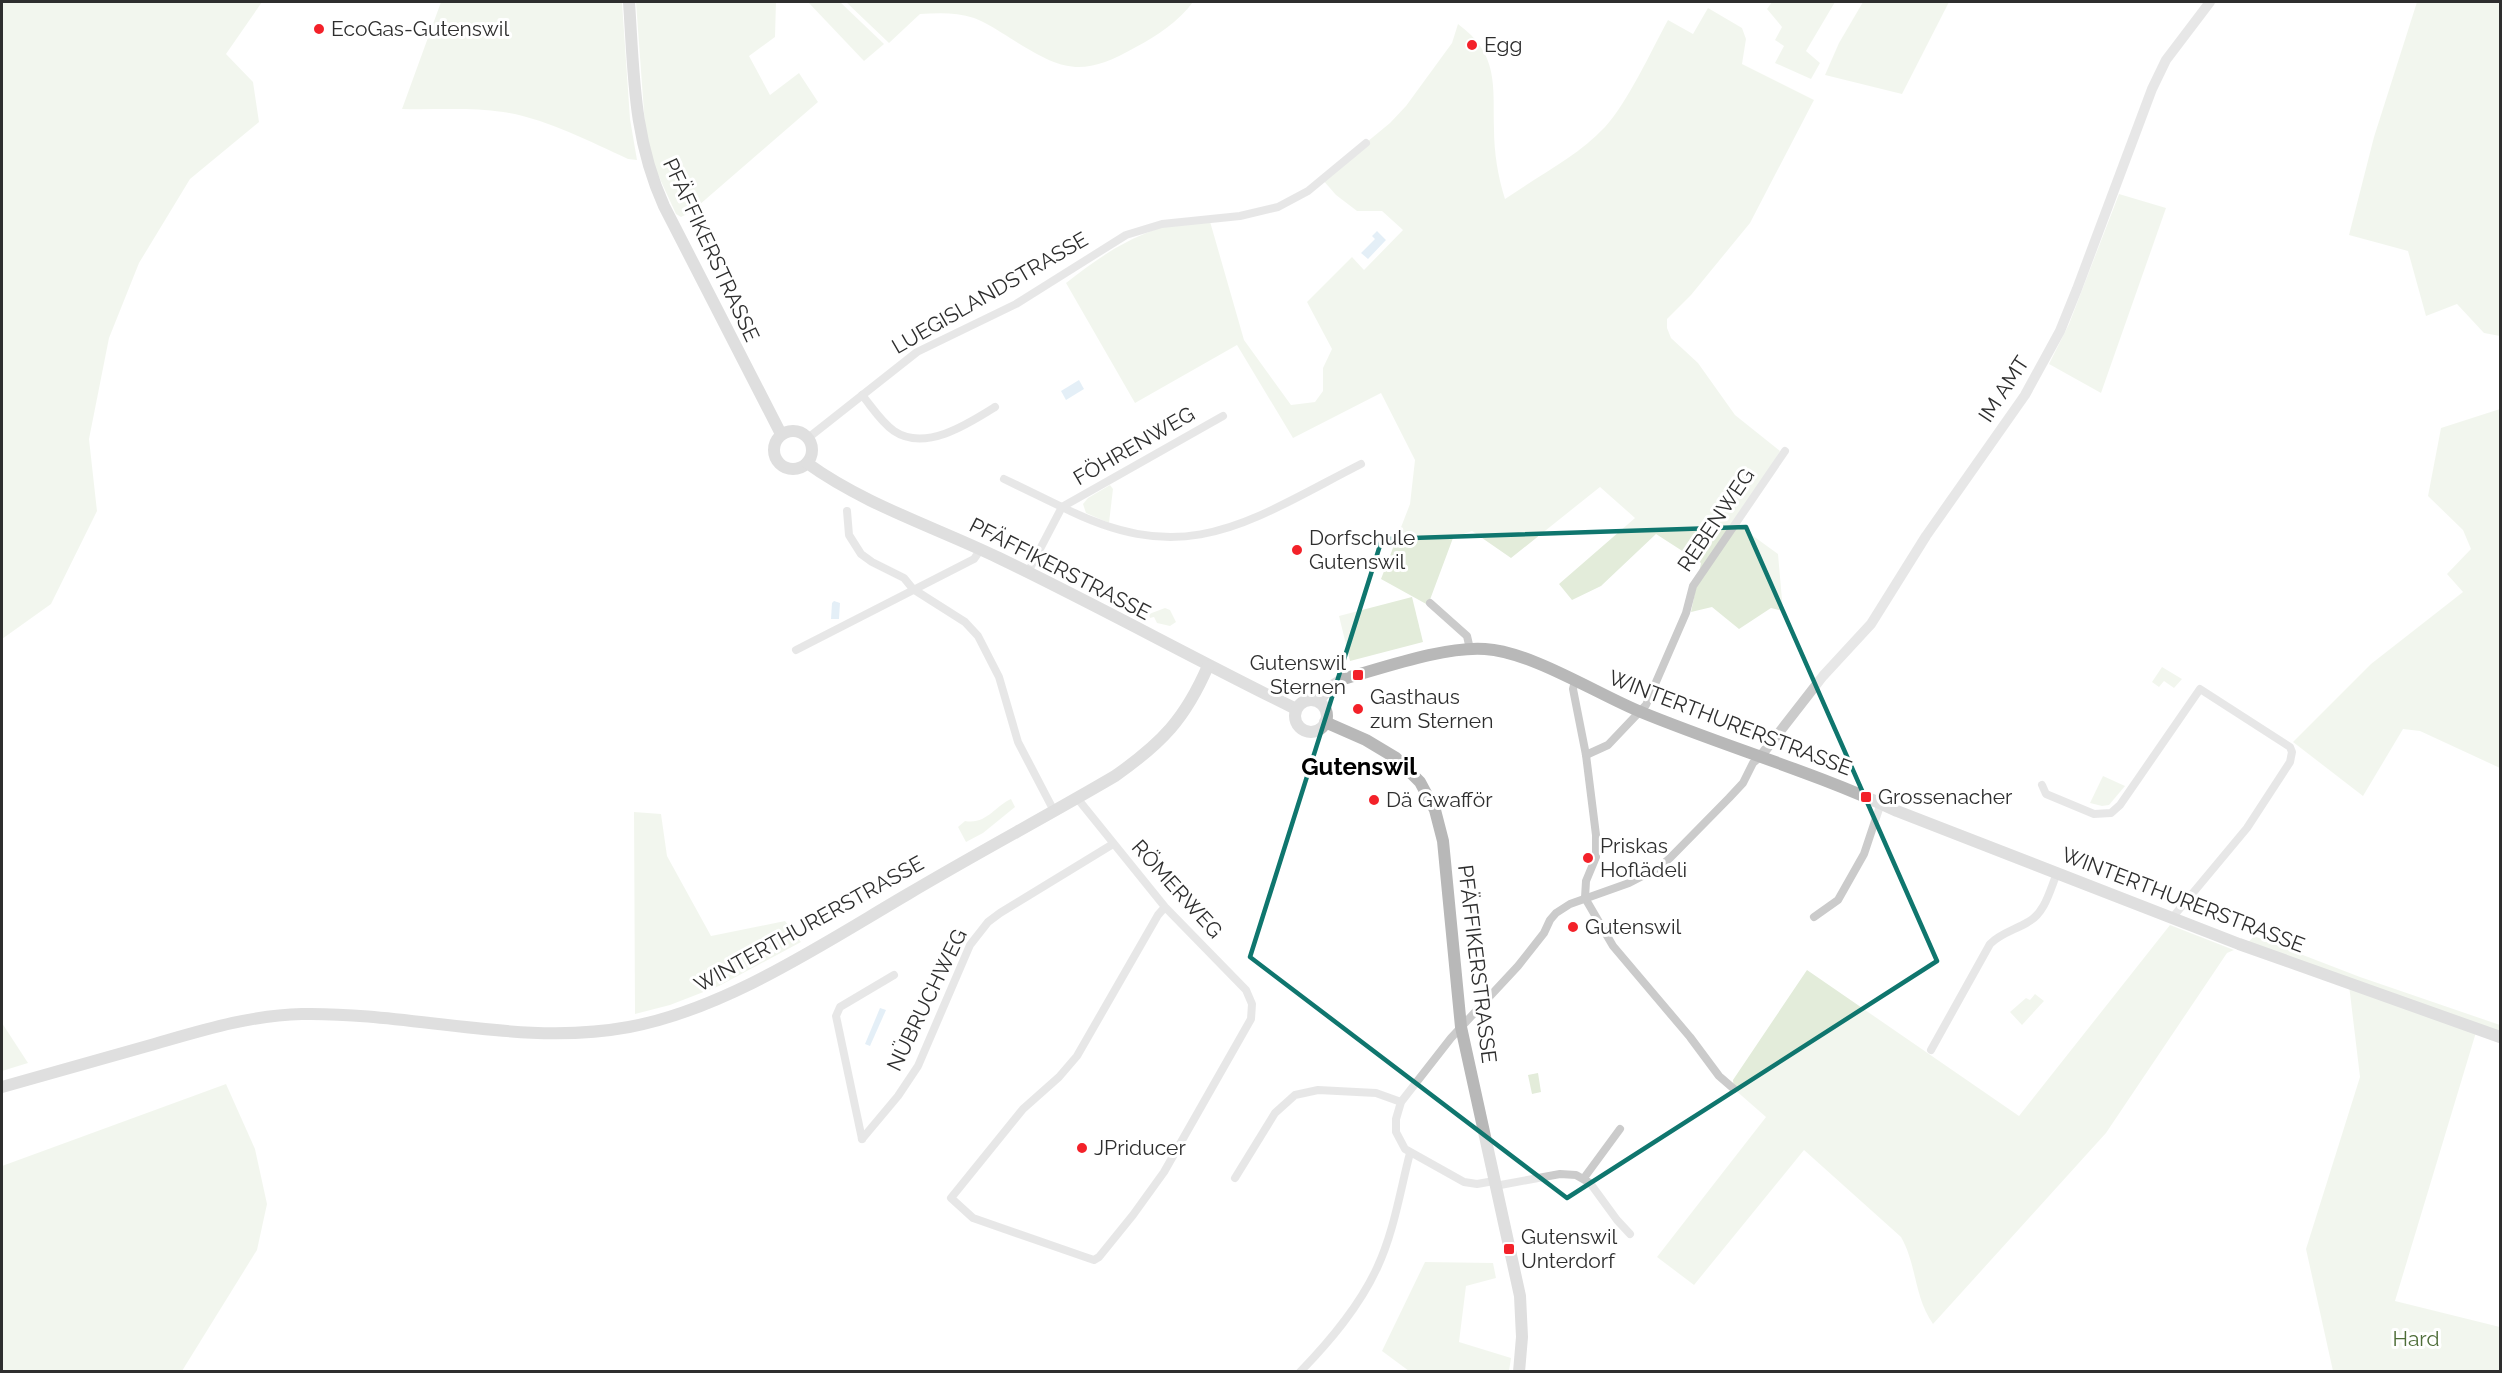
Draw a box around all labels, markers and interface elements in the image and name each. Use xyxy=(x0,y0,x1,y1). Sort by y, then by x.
place label: EcoGas-Gutenswil xyxy=(331,16,509,41)
marker: EcoGas-Gutenswil xyxy=(312,22,326,36)
place label: Egg xyxy=(1484,32,1522,57)
marker: Egg xyxy=(1465,38,1479,52)
street label: PFÄFFIKERSTRASSE xyxy=(658,154,765,346)
street label: LUEGISLANDSTRASSE xyxy=(887,226,1092,359)
street label: IM AMT xyxy=(1973,351,2034,426)
street label: FÖHRENWEG xyxy=(1069,401,1199,490)
street label: REBENWEG xyxy=(1672,463,1759,576)
street label: PFÄFFIKERSTRASSE xyxy=(966,512,1155,625)
place label: Dorfschule Gutenswil xyxy=(1309,525,1415,574)
marker: Dorfschule Gutenswil xyxy=(1290,543,1304,557)
place label: Gutenswil Sternen xyxy=(1250,650,1346,699)
street label: WINTERTHURERSTRASSE xyxy=(1605,665,1855,780)
marker: Gutenswil Sternen xyxy=(1351,668,1365,682)
place label: Gasthaus zum Sternen xyxy=(1370,684,1493,733)
marker: Gasthaus zum Sternen xyxy=(1351,702,1365,716)
district label: Gutenswil xyxy=(1301,752,1417,781)
place label: Grossenacher xyxy=(1878,784,2013,809)
place label: Dä Gwafför xyxy=(1386,787,1493,812)
marker: Grossenacher xyxy=(1859,790,1873,804)
marker: Dä Gwafför xyxy=(1367,793,1381,807)
place label: Priskas Hoflädeli xyxy=(1600,833,1687,882)
street label: RÖMERWEG xyxy=(1127,834,1228,943)
street label: WINTERTHURERSTRASSE xyxy=(2058,842,2308,957)
street label: WINTERTHURERSTRASSE xyxy=(690,850,928,997)
marker: Priskas Hoflädeli xyxy=(1581,851,1595,865)
street label: PFÄFFIKERSTRASSE xyxy=(1453,863,1502,1065)
place label: Gutenswil xyxy=(1585,914,1682,939)
marker: Gutenswil xyxy=(1566,920,1580,934)
street label: NÜBRUCHWEG xyxy=(881,925,972,1075)
place label: JPriducer xyxy=(1094,1135,1186,1160)
marker: JPriducer xyxy=(1075,1141,1089,1155)
place label: Gutenswil Unterdorf xyxy=(1521,1224,1618,1273)
marker: Gutenswil Unterdorf xyxy=(1502,1242,1516,1256)
park label: Hard xyxy=(2393,1326,2439,1351)

